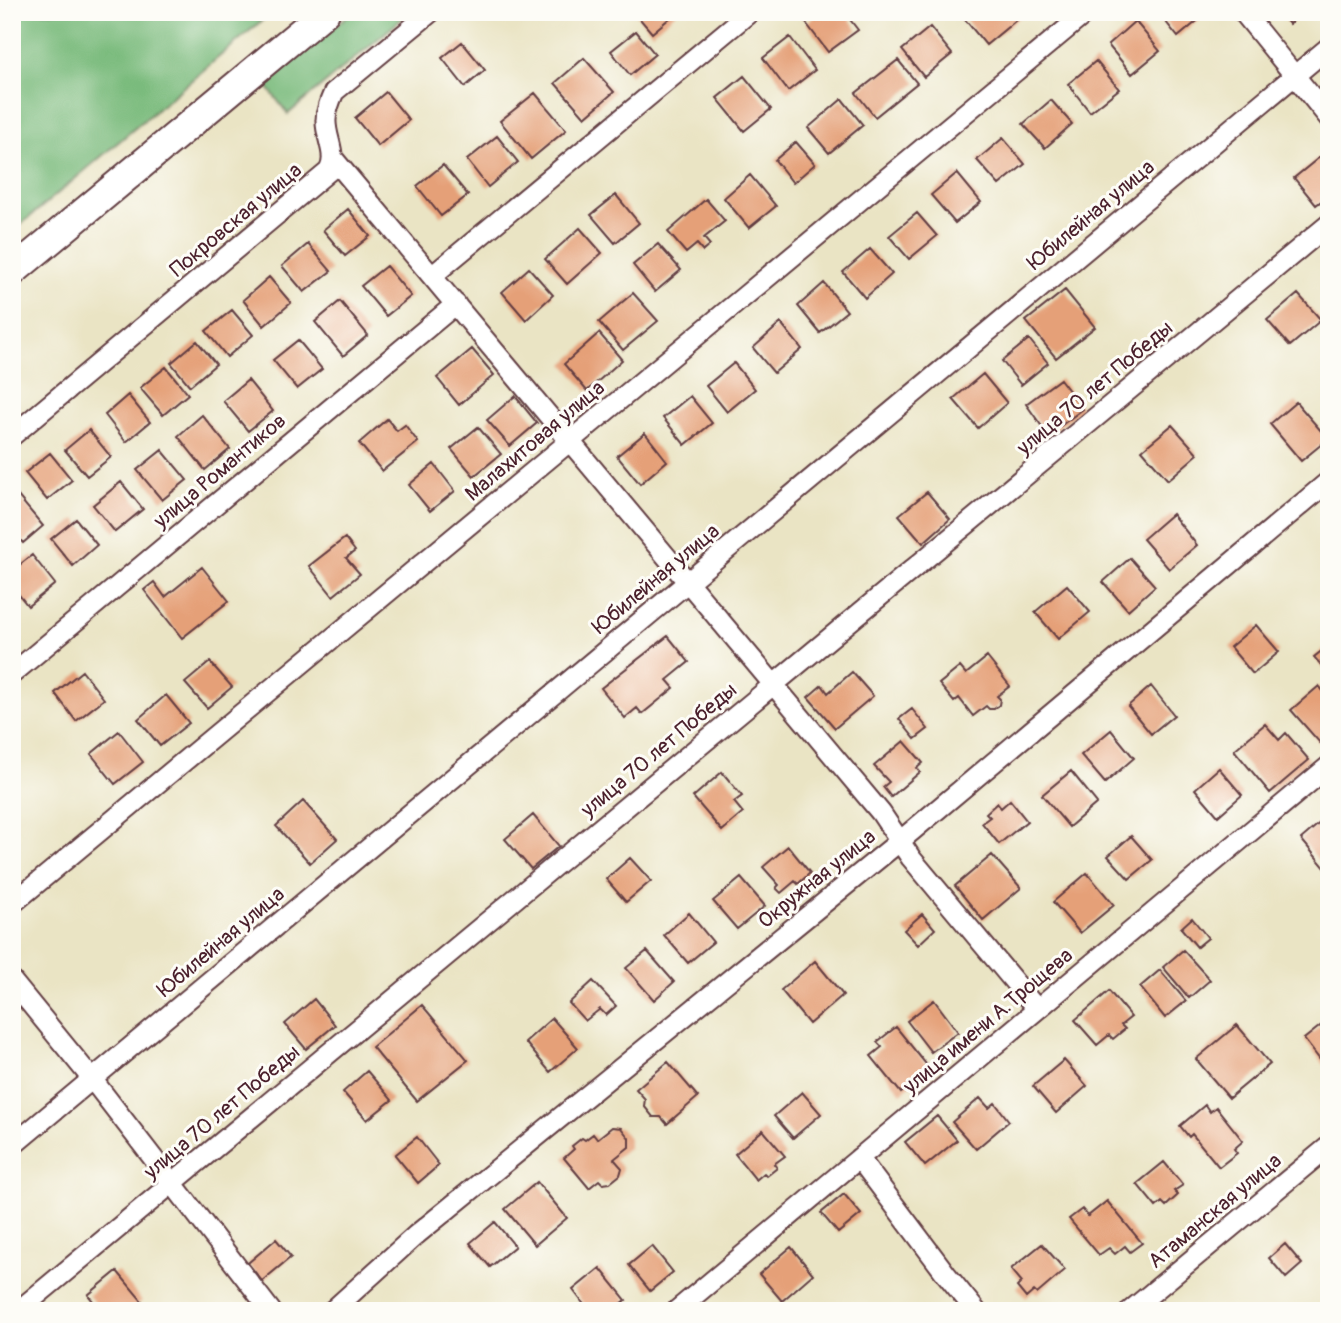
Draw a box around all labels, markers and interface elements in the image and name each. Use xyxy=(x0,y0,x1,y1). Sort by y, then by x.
street label: Юбилейная улица xyxy=(1022,154,1160,276)
street label: Покровская улица xyxy=(164,157,308,283)
street label: улица 70 лет Победы xyxy=(1011,315,1179,462)
street label: Малахитовая улица xyxy=(460,375,610,507)
street label: улица Романтиков xyxy=(147,408,292,535)
street label: Юбилейная улица xyxy=(587,518,725,640)
street label: улица 70 лет Победы xyxy=(575,677,743,824)
street label: Окружная улица xyxy=(753,823,881,935)
street label: Юбилейная улица xyxy=(152,881,290,1003)
street label: улица имени А.Трощева xyxy=(897,942,1078,1101)
street label: улица 70 лет Победы xyxy=(138,1039,306,1186)
street label: Атаманская улица xyxy=(1143,1147,1287,1275)

